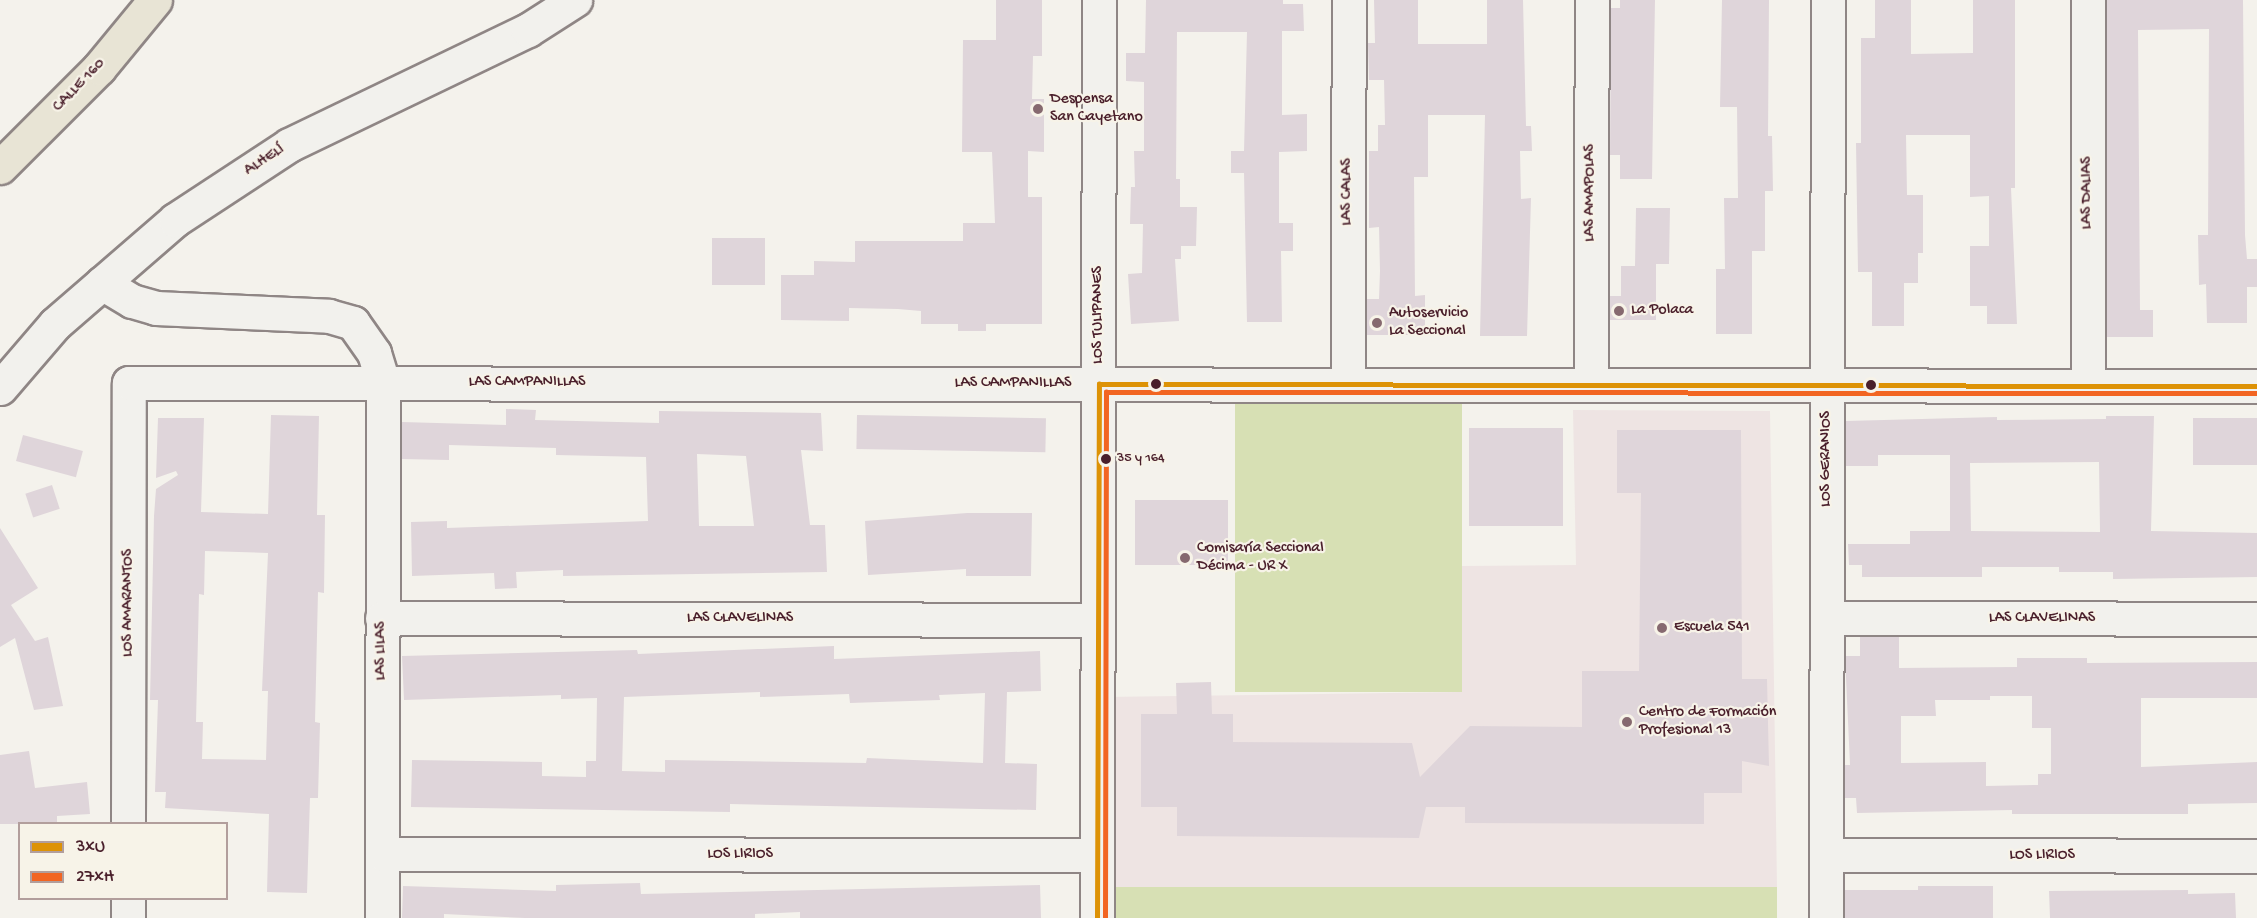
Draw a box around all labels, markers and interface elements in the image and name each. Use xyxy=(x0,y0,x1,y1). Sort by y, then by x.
street label: CALLE 160 xyxy=(50,55,110,117)
place label: Despensa San Cayetano xyxy=(1050,90,1143,128)
marker: Despensa San Cayetano xyxy=(1031,102,1045,116)
street label: ALHELÍ xyxy=(241,141,289,181)
street label: LAS AMAPOLAS xyxy=(1581,144,1601,242)
street label: LAS DALIAS xyxy=(2078,157,2098,229)
street label: LAS CALAS xyxy=(1338,158,1358,226)
street label: LOS TULIPANES xyxy=(1089,266,1109,364)
place label: La Polaca xyxy=(1631,301,1693,321)
place label: Autoservicio La Seccional xyxy=(1389,304,1468,342)
marker: La Polaca xyxy=(1612,304,1626,318)
marker: Autoservicio La Seccional xyxy=(1370,316,1384,330)
street label: LAS CAMPANILLAS xyxy=(469,373,585,393)
street label: LAS CAMPANILLAS xyxy=(955,374,1071,394)
unlabelled marker xyxy=(1150,378,1162,390)
unlabelled marker xyxy=(1865,379,1877,391)
street label: LOS GERANIOS xyxy=(1817,411,1837,507)
place label: 35 y 164 xyxy=(1117,451,1165,467)
marker: 35 y 164 xyxy=(1100,453,1112,465)
place label: Comisaría Seccional Décima - UR X xyxy=(1197,539,1324,577)
street label: LOS AMARANTOS xyxy=(119,549,139,657)
marker: Comisaría Seccional Décima - UR X xyxy=(1178,551,1192,565)
street label: LAS CLAVELINAS xyxy=(687,609,793,629)
street label: LAS CLAVELINAS xyxy=(1989,609,2095,629)
place label: Escuela 541 xyxy=(1674,618,1750,638)
marker: Escuela 541 xyxy=(1655,621,1669,635)
street label: LAS LILAS xyxy=(372,622,392,680)
place label: Centro de Formación Profesional 13 xyxy=(1639,703,1776,741)
marker: Centro de Formación Profesional 13 xyxy=(1620,715,1634,729)
legend xyxy=(18,822,228,900)
text: 3xU xyxy=(76,837,105,858)
street label: LOS LIRIOS xyxy=(707,845,773,865)
street label: LOS LIRIOS xyxy=(2009,846,2075,866)
text: 27xH xyxy=(76,867,114,888)

